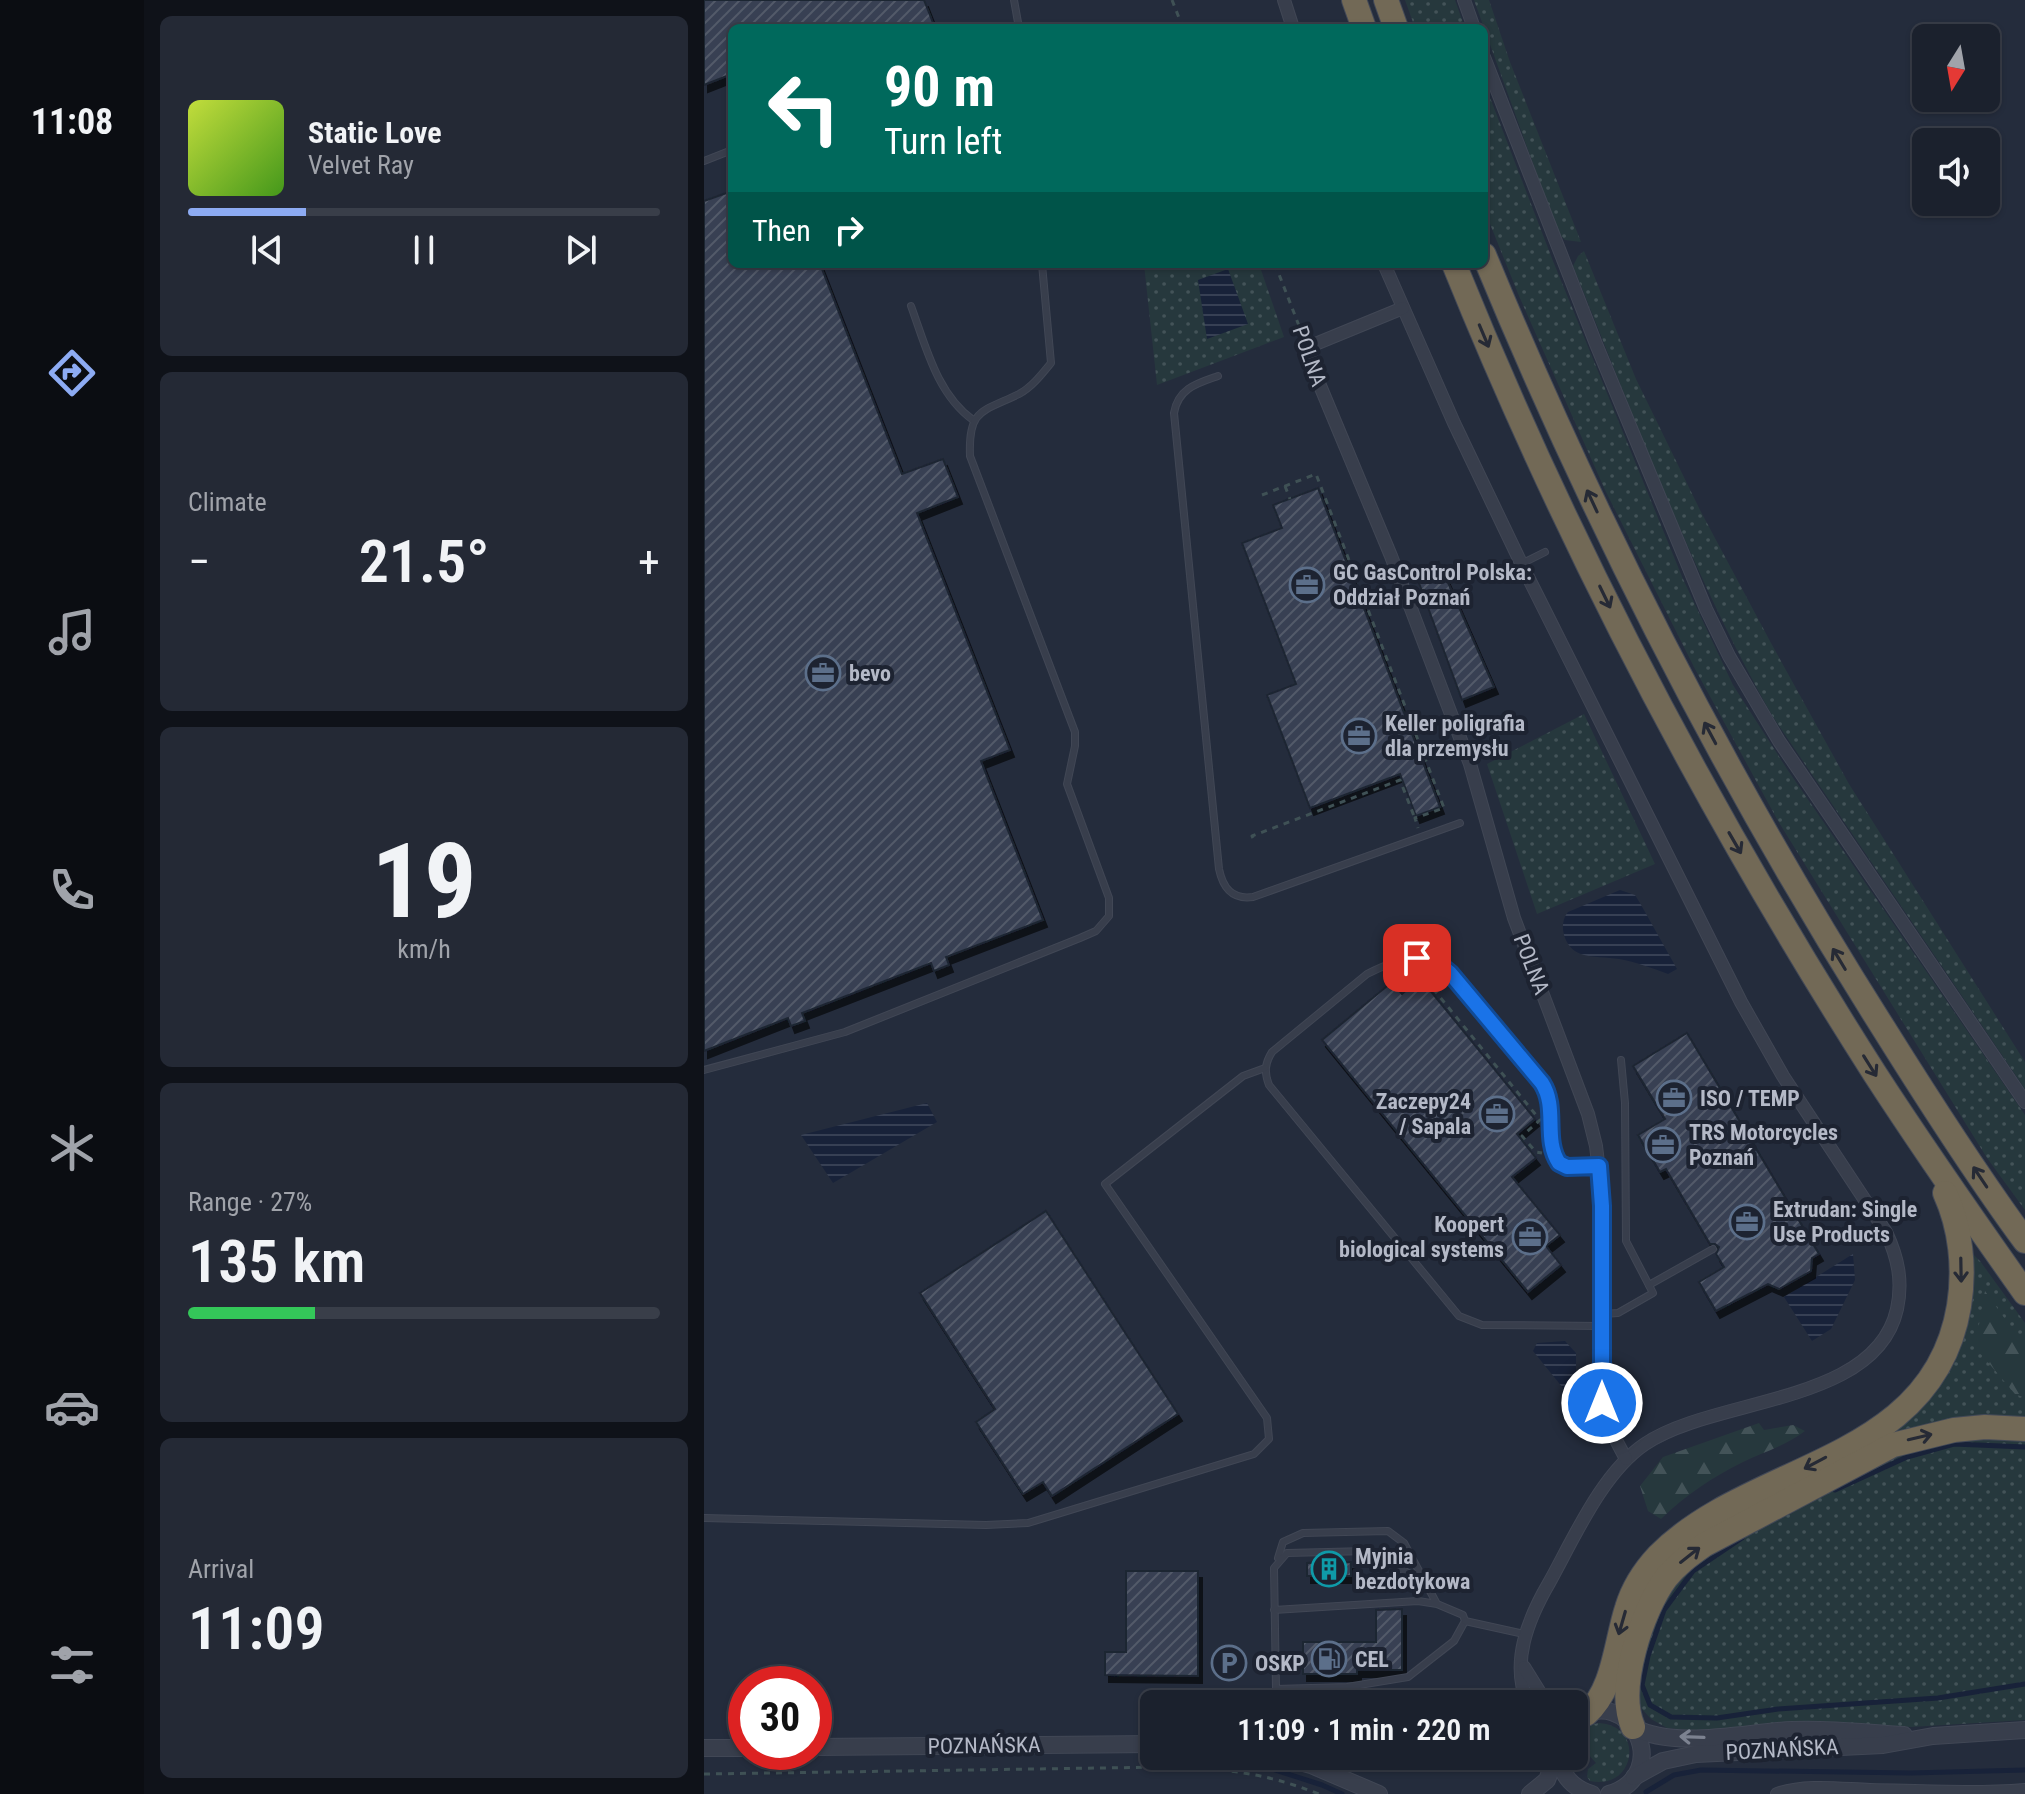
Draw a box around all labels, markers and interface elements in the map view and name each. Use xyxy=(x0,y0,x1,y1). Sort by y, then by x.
north arrow xyxy=(1912,24,2000,112)
map controls xyxy=(1912,24,2000,216)
text: 90 m xyxy=(884,54,995,120)
icon: left xyxy=(752,56,856,160)
text: 11:08 xyxy=(31,101,113,143)
text: Static Love xyxy=(308,115,442,150)
text: Turn left xyxy=(884,121,1002,163)
button: sound xyxy=(1912,128,2000,216)
text: Velvet Ray xyxy=(308,150,414,180)
icon: right xyxy=(827,208,871,252)
text: Then xyxy=(752,213,811,248)
icon: previous xyxy=(245,228,289,272)
icon: pause xyxy=(402,228,446,272)
icon: next xyxy=(559,228,603,272)
street label: POLNA xyxy=(1288,323,1332,390)
one-way arrow xyxy=(1478,323,1493,348)
icon: directions xyxy=(44,345,100,401)
text: Climate xyxy=(188,487,267,517)
one-way arrow xyxy=(1584,490,1599,514)
text: 21.5° xyxy=(359,526,489,597)
text: − xyxy=(188,536,210,588)
text: + xyxy=(638,536,660,588)
place label: GC GasControl Polska: Oddział Poznań xyxy=(1333,560,1532,610)
office icon: GC GasControl Polska: Oddział Poznań xyxy=(1288,566,1326,604)
one-way arrow xyxy=(1598,585,1613,609)
icon: music xyxy=(44,604,100,660)
office icon: bevo xyxy=(804,654,842,692)
place label: bevo xyxy=(849,661,891,686)
place label: Keller poligrafia dla przemysłu xyxy=(1385,711,1525,761)
office icon: Keller poligrafia dla przemysłu xyxy=(1340,717,1378,755)
one-way arrow xyxy=(1702,722,1718,745)
text: 19 xyxy=(371,821,477,942)
one-way arrow xyxy=(1728,831,1744,854)
icon: phone xyxy=(44,862,100,918)
pin xyxy=(1383,924,1451,992)
street label: POLNA xyxy=(1509,931,1554,998)
text: km/h xyxy=(397,934,451,964)
icon: arrive xyxy=(1395,936,1439,980)
one-way arrow xyxy=(1831,948,1847,971)
one-way arrow xyxy=(1862,1054,1878,1077)
office icon: ISO / TEMP xyxy=(1655,1079,1693,1117)
place label: ISO / TEMP xyxy=(1700,1086,1800,1111)
place label: Zaczepy24 / Sapala xyxy=(1376,1089,1471,1139)
office icon: Zaczepy24 / Sapala xyxy=(1478,1095,1516,1133)
icon: climate xyxy=(44,1120,100,1176)
place label: TRS Motorcycles Poznań xyxy=(1689,1120,1838,1170)
office icon: TRS Motorcycles Poznań xyxy=(1644,1126,1682,1164)
one-way arrow xyxy=(1972,1166,1988,1189)
text: Range · 27% xyxy=(188,1187,312,1217)
place label: Extrudan: Single Use Products xyxy=(1773,1197,1917,1247)
office icon: Extrudan: Single Use Products xyxy=(1728,1203,1766,1241)
place label: Koopert biological systems xyxy=(1339,1212,1504,1262)
office icon: Koopert biological systems xyxy=(1511,1218,1549,1256)
text: 135 km xyxy=(188,1226,365,1297)
one-way arrow xyxy=(1953,1256,1969,1283)
position arrow xyxy=(1560,1361,1644,1445)
icon: car xyxy=(44,1379,100,1435)
one-way arrow xyxy=(1907,1429,1933,1444)
one-way arrow xyxy=(1803,1455,1827,1471)
place label: Myjnia bezdotykowa xyxy=(1355,1544,1470,1594)
one-way arrow xyxy=(1679,1547,1700,1564)
building icon: Myjnia bezdotykowa xyxy=(1310,1550,1348,1588)
text: Arrival xyxy=(188,1554,254,1584)
text: 11:09 xyxy=(188,1593,325,1664)
one-way arrow xyxy=(1614,1609,1629,1635)
icon: filters xyxy=(44,1637,100,1693)
fuel station icon: CEL xyxy=(1310,1640,1348,1678)
parking icon: OSKP xyxy=(1210,1644,1248,1682)
place label: CEL xyxy=(1355,1647,1389,1672)
place label: OSKP xyxy=(1255,1651,1305,1676)
speed limit sign: 30 xyxy=(728,1666,832,1770)
text: 11:09 · 1 min · 220 m xyxy=(1237,1712,1491,1747)
one-way arrow xyxy=(1679,1729,1706,1744)
street label: POZNAŃSKA xyxy=(927,1732,1041,1759)
street label: POZNAŃSKA xyxy=(1725,1734,1839,1765)

